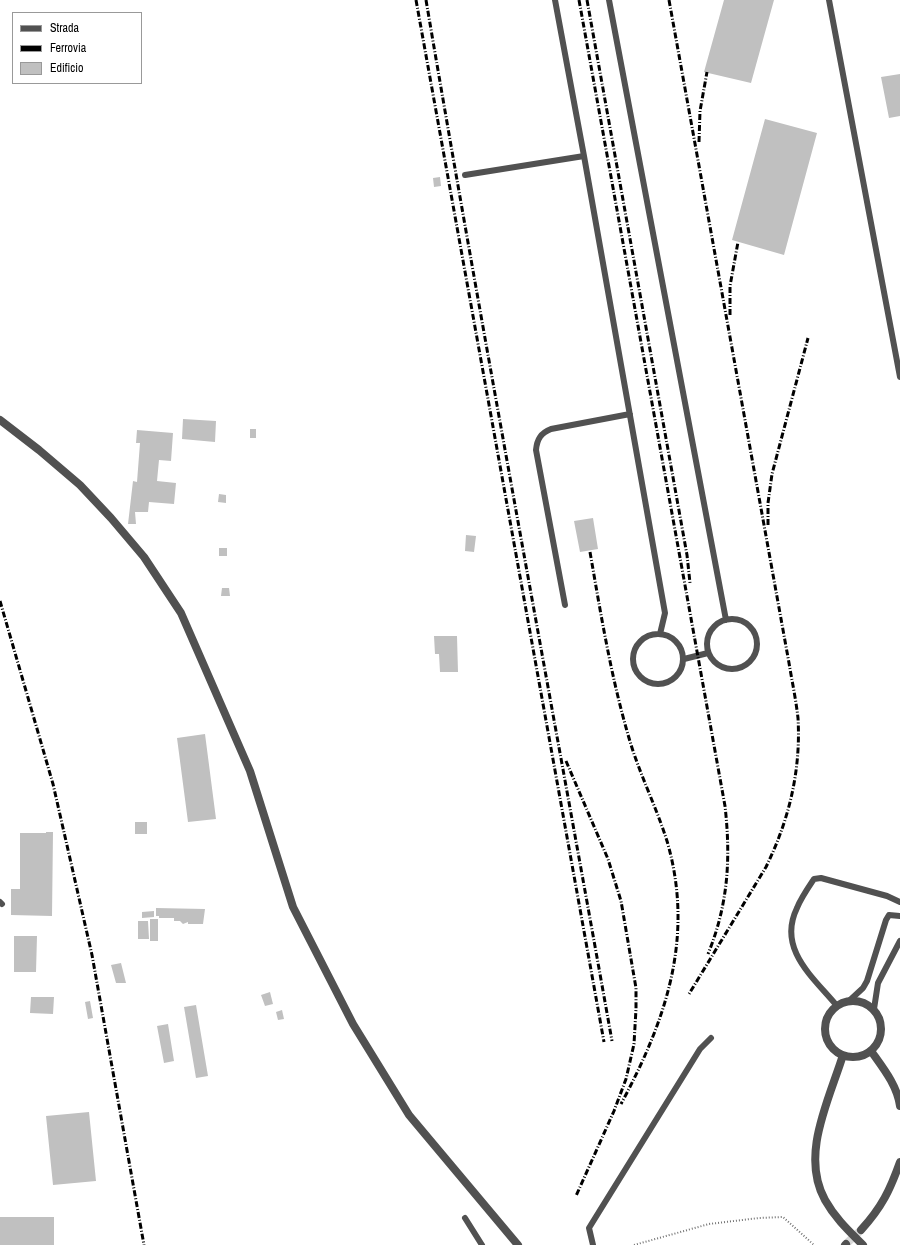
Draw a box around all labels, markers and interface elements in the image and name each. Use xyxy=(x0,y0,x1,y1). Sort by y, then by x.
legend xyxy=(12,12,142,84)
text: Strada xyxy=(50,20,79,36)
text: Ferrovia xyxy=(50,40,86,56)
text: Edificio xyxy=(50,60,83,76)

